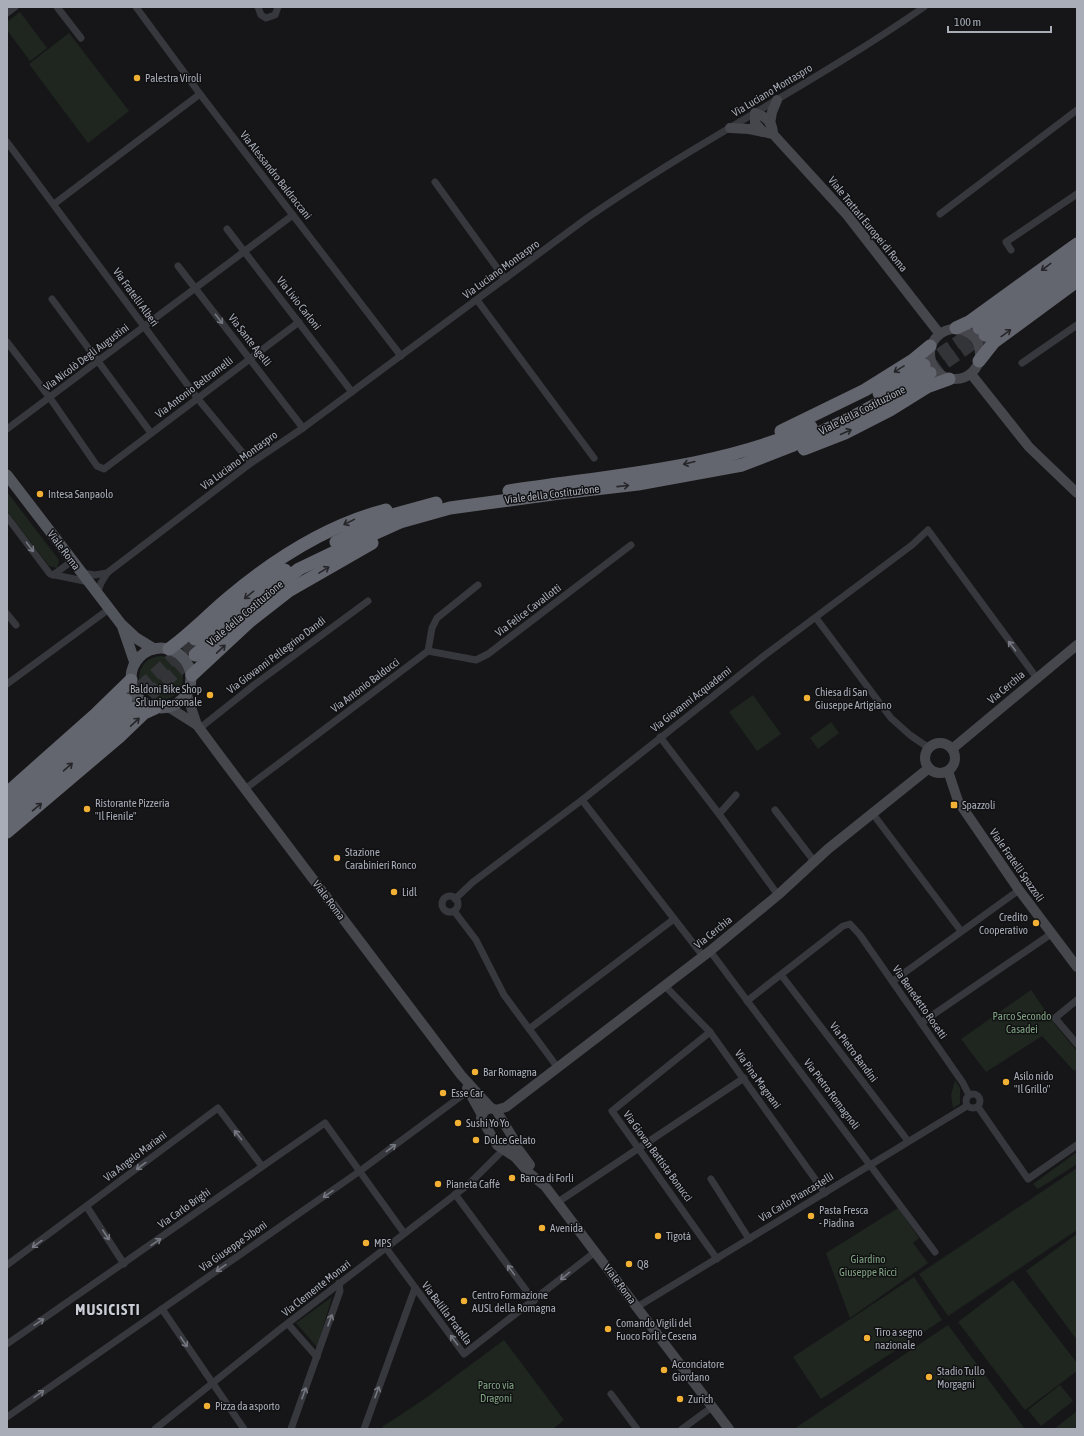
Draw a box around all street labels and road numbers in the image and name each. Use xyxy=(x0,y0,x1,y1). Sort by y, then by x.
street label: Via Luciano Montaspro xyxy=(730,61,814,119)
street label: Via Alessandro Baldraccani xyxy=(238,128,314,222)
street label: Viale Trattati Europei di Roma xyxy=(826,174,910,274)
street label: Via Luciano Montaspro xyxy=(460,237,542,301)
street label: Via Fratelli Alberi xyxy=(111,266,161,328)
street label: Via Livio Carloni xyxy=(275,274,323,332)
street label: Via Sante Agelli xyxy=(226,312,274,368)
street label: Via Nicolò Degli Augustini xyxy=(41,321,131,393)
street label: Via Antonio Beltramelli xyxy=(153,354,235,420)
street label: Viale della Costituzione xyxy=(817,383,907,437)
street label: Via Luciano Montaspro xyxy=(198,428,280,492)
street label: Viale della Costituzione xyxy=(504,482,600,506)
street label: Viale Roma xyxy=(45,528,83,572)
street label: Viale della Costituzione xyxy=(205,578,285,648)
street label: Via Felice Cavallotti xyxy=(493,581,563,639)
street label: Via Giovanni Pellegrino Dandi xyxy=(224,614,328,696)
street label: Via Antonio Balducci xyxy=(328,655,402,715)
street label: Via Giovanni Acquaderni xyxy=(648,664,734,734)
street label: Via Cerchia xyxy=(985,668,1027,706)
street label: Viale Fratelli Spazzoli xyxy=(987,826,1047,904)
street label: Viale Roma xyxy=(310,878,348,922)
street label: Via Cerchia xyxy=(692,913,734,951)
street label: Via Benedetto Rosetti xyxy=(890,963,950,1041)
street label: Via Pietro Bandini xyxy=(828,1020,880,1084)
street label: Via Pina Magnani xyxy=(733,1047,783,1111)
street label: Via Pietro Romagnoli xyxy=(802,1057,862,1131)
street label: Via Giovan Battista Bonucci xyxy=(621,1108,695,1204)
street label: Via Angelo Mariani xyxy=(101,1128,169,1184)
street label: Via Carlo Piancastelli xyxy=(756,1170,836,1224)
street label: Via Carlo Brighi xyxy=(156,1186,212,1230)
street label: Via Giuseppe Siboni xyxy=(197,1218,269,1274)
street label: Via Clemente Monari xyxy=(279,1257,353,1319)
street label: Viale Roma xyxy=(601,1262,639,1306)
street label: Via Balilla Pratella xyxy=(420,1279,474,1347)

